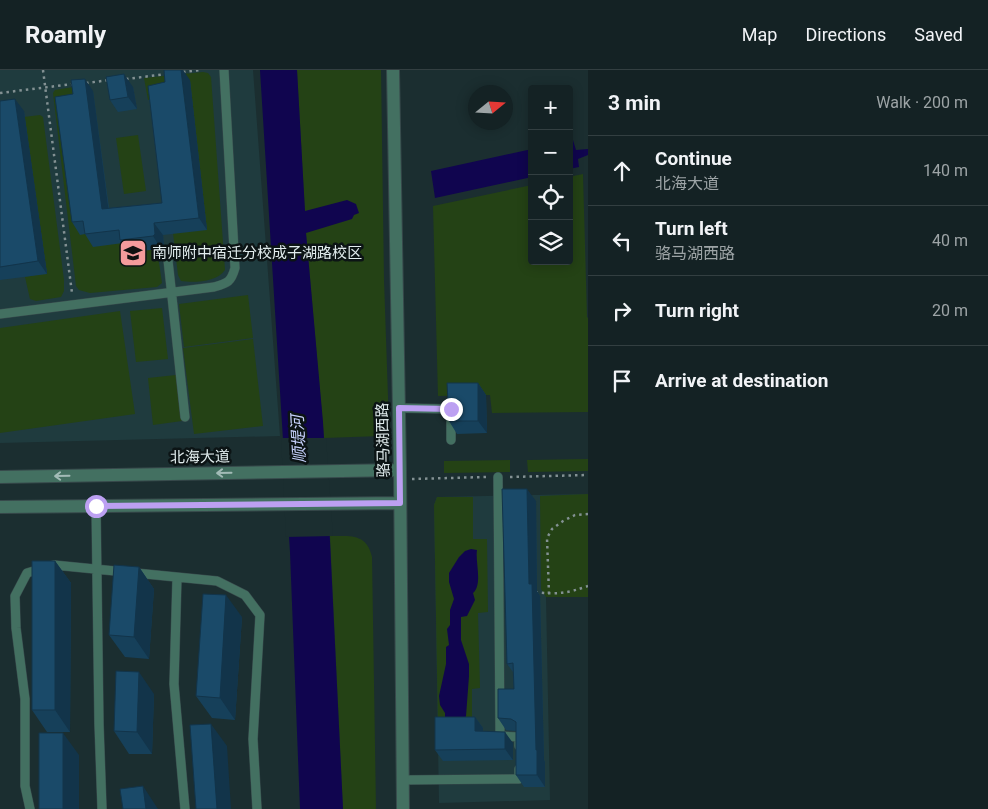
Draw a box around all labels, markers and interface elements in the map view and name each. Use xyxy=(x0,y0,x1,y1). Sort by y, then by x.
text: Roamly xyxy=(25,21,106,49)
text: Map xyxy=(742,24,777,45)
text: Directions xyxy=(805,24,886,45)
text: Saved xyxy=(914,24,963,45)
north arrow xyxy=(468,85,513,130)
map controls xyxy=(528,85,573,265)
button: + xyxy=(528,85,573,130)
text: 3 min xyxy=(608,91,661,115)
text: Walk · 200 m xyxy=(876,93,968,112)
button: − xyxy=(528,130,573,175)
text: Continue xyxy=(655,147,732,170)
icon: ahead xyxy=(608,157,636,185)
text: 140 m xyxy=(923,161,968,180)
text: 北海大道 xyxy=(655,174,719,193)
button: locate xyxy=(528,175,573,220)
text: Turn left xyxy=(655,217,728,240)
button: layers xyxy=(528,220,573,265)
icon: left xyxy=(608,227,636,255)
text: 40 m xyxy=(932,231,968,250)
school or university icon: 南师附中宿迁分校成子湖路校区 xyxy=(118,238,148,268)
place label: 南师附中宿迁分校成子湖路校区 xyxy=(152,244,362,262)
text: 骆马湖西路 xyxy=(655,244,735,263)
icon: right xyxy=(608,297,636,325)
text: Turn right xyxy=(655,299,739,322)
text: 20 m xyxy=(932,301,968,320)
icon: arrive xyxy=(608,367,636,395)
text: Arrive at destination xyxy=(655,369,828,392)
route end xyxy=(440,398,463,421)
street label: 骆马湖西路 xyxy=(373,402,393,478)
water label: 顺堤河 xyxy=(288,412,309,463)
street label: 北海大道 xyxy=(170,447,230,467)
one-way arrow xyxy=(216,468,232,478)
one-way arrow xyxy=(54,471,70,481)
route start xyxy=(85,495,108,518)

